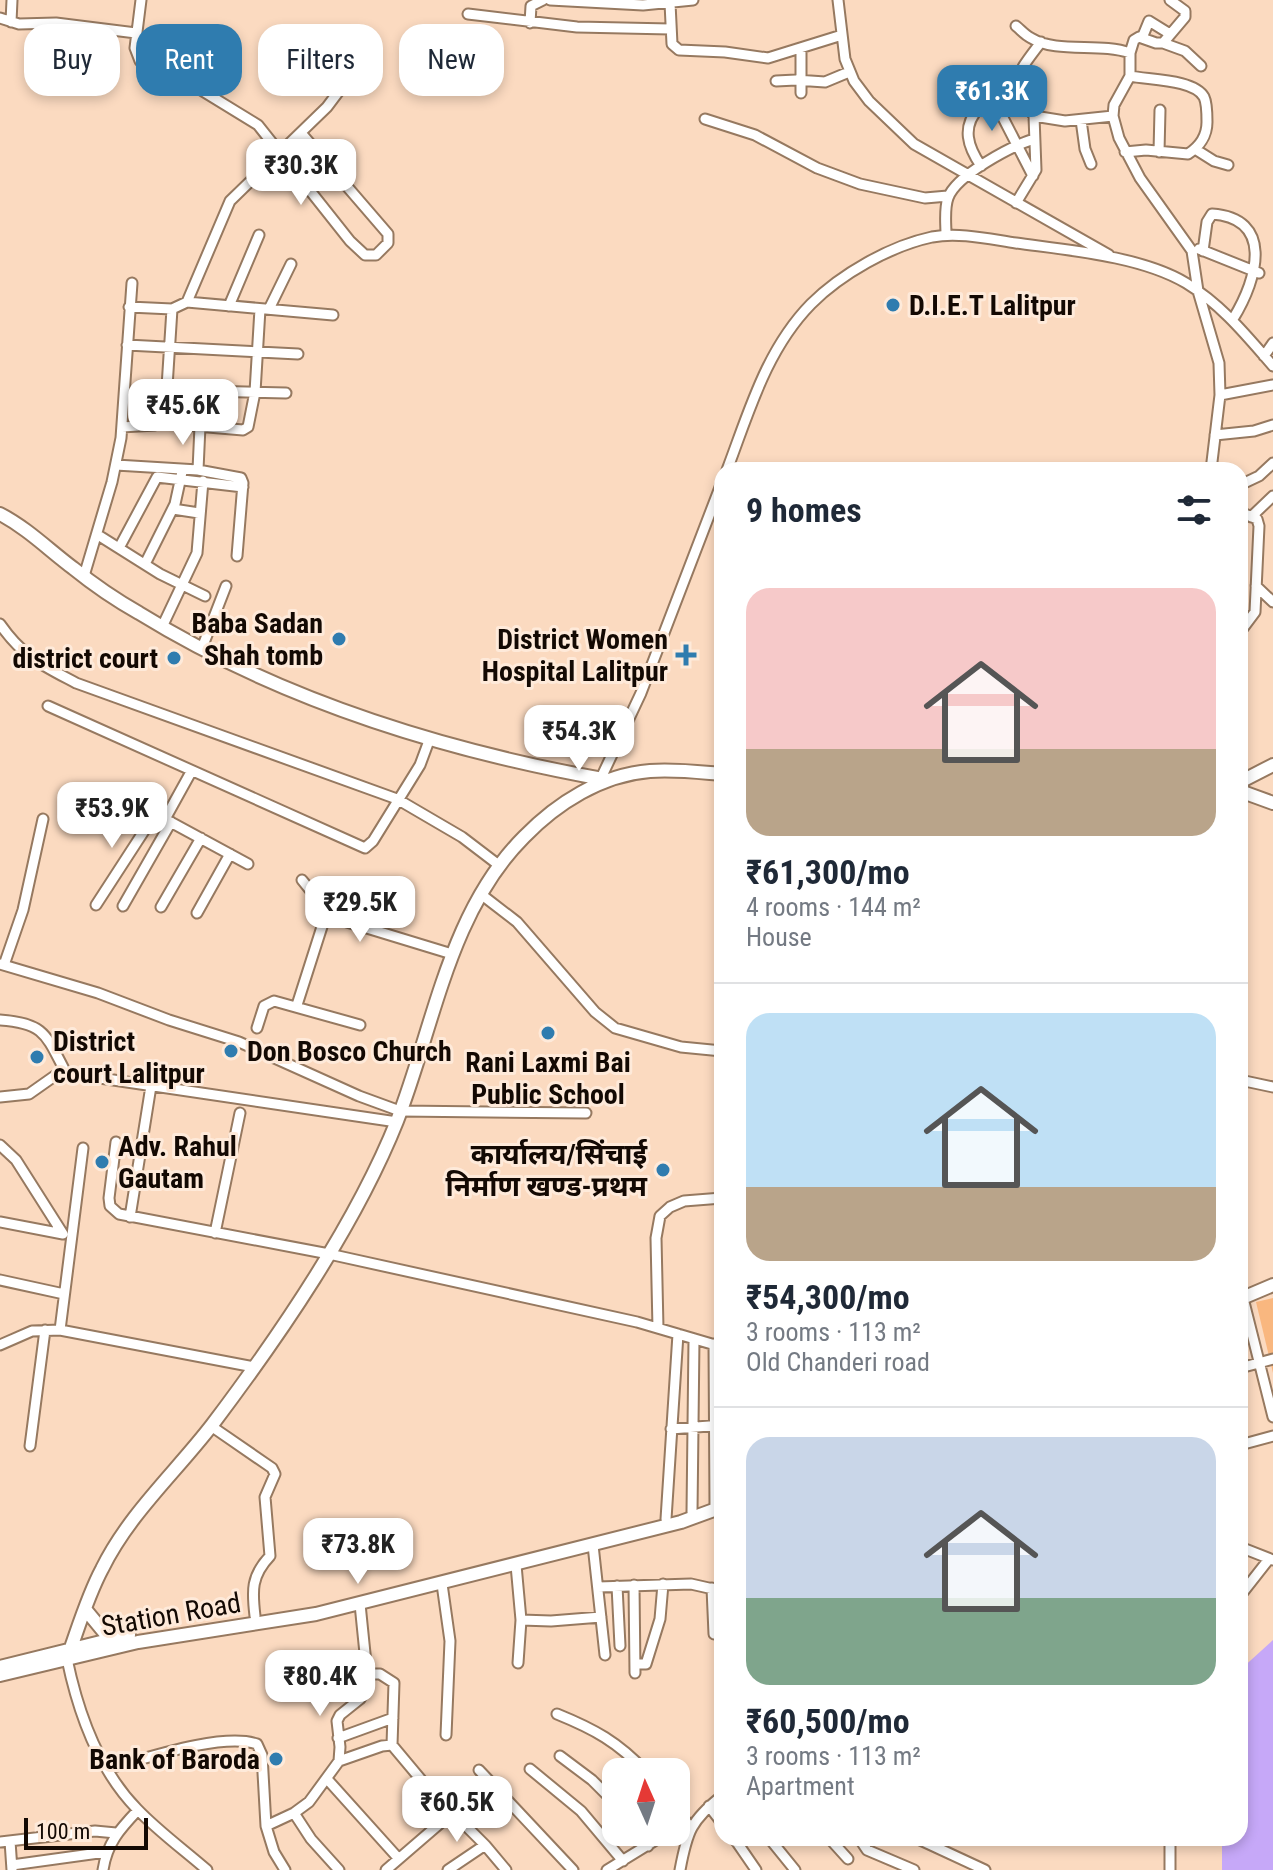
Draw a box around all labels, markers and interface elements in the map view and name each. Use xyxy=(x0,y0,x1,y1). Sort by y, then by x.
chip: Buy xyxy=(24,24,120,96)
chip: Rent xyxy=(136,24,242,96)
chip: Filters xyxy=(258,24,383,96)
chip: New xyxy=(399,24,504,96)
pin: ₹61.3K xyxy=(927,65,1057,133)
text: ₹61.3K xyxy=(955,76,1029,106)
pin: ₹30.3K xyxy=(236,139,366,207)
text: ₹30.3K xyxy=(264,150,338,180)
place label: D.I.E.T Lalitpur xyxy=(909,289,1076,322)
marker: D.I.E.T Lalitpur xyxy=(884,296,902,314)
pin: ₹45.6K xyxy=(118,379,248,447)
text: ₹45.6K xyxy=(146,390,220,420)
icon: filters xyxy=(1172,488,1216,532)
text: 9 homes xyxy=(746,490,862,530)
place label: Baba Sadan Shah tomb xyxy=(191,607,323,672)
place label: District Women Hospital Lalitpur xyxy=(482,623,668,688)
marker: Baba Sadan Shah tomb xyxy=(330,630,348,648)
icon: home xyxy=(909,640,1053,784)
place label: district court xyxy=(12,642,158,675)
marker: District Women Hospital Lalitpur xyxy=(675,644,697,666)
marker: district court xyxy=(165,649,183,667)
pin: ₹54.3K xyxy=(514,705,644,773)
text: ₹54.3K xyxy=(542,716,616,746)
pin: ₹53.9K xyxy=(47,782,177,850)
text: ₹53.9K xyxy=(75,793,149,823)
text: ₹61,300/mo xyxy=(746,852,910,892)
pin: ₹29.5K xyxy=(295,876,425,944)
text: ₹29.5K xyxy=(323,887,397,917)
text: 4 rooms · 144 m² xyxy=(746,892,921,922)
text: House xyxy=(746,922,812,952)
marker: Rani Laxmi Bai Public School xyxy=(539,1024,557,1042)
place label: District court Lalitpur xyxy=(53,1025,205,1090)
place label: Don Bosco Church xyxy=(247,1035,452,1068)
marker: Don Bosco Church xyxy=(222,1042,240,1060)
place label: Rani Laxmi Bai Public School xyxy=(465,1046,631,1111)
marker: District court Lalitpur xyxy=(28,1048,46,1066)
icon: home xyxy=(909,1065,1053,1209)
place label: Adv. Rahul Gautam xyxy=(118,1130,237,1195)
place label: कार्यालय/सिंचाई निर्माण खण्ड-प्रथम xyxy=(446,1138,648,1203)
marker: Adv. Rahul Gautam xyxy=(93,1153,111,1171)
marker: कार्यालय/सिंचाई निर्माण खण्ड-प्रथम xyxy=(654,1161,672,1179)
text: ₹54,300/mo xyxy=(746,1277,910,1317)
text: 3 rooms · 113 m² xyxy=(746,1317,921,1347)
text: Old Chanderi road xyxy=(746,1347,930,1377)
icon: home xyxy=(909,1489,1053,1633)
pin: ₹73.8K xyxy=(293,1518,423,1586)
text: ₹73.8K xyxy=(321,1529,395,1559)
street label: Station Road xyxy=(99,1586,243,1643)
pin: ₹80.4K xyxy=(255,1650,385,1718)
text: ₹80.4K xyxy=(283,1661,357,1691)
text: ₹60,500/mo xyxy=(746,1701,910,1741)
text: 3 rooms · 113 m² xyxy=(746,1741,921,1771)
place label: Bank of Baroda xyxy=(89,1743,260,1776)
marker: Bank of Baroda xyxy=(267,1750,285,1768)
north arrow xyxy=(602,1758,690,1846)
map controls xyxy=(602,1758,690,1846)
text: Apartment xyxy=(746,1771,855,1801)
pin: ₹60.5K xyxy=(392,1776,522,1844)
text: ₹60.5K xyxy=(420,1787,494,1817)
scale bar xyxy=(24,1814,148,1850)
text: 100 m xyxy=(36,1819,90,1844)

